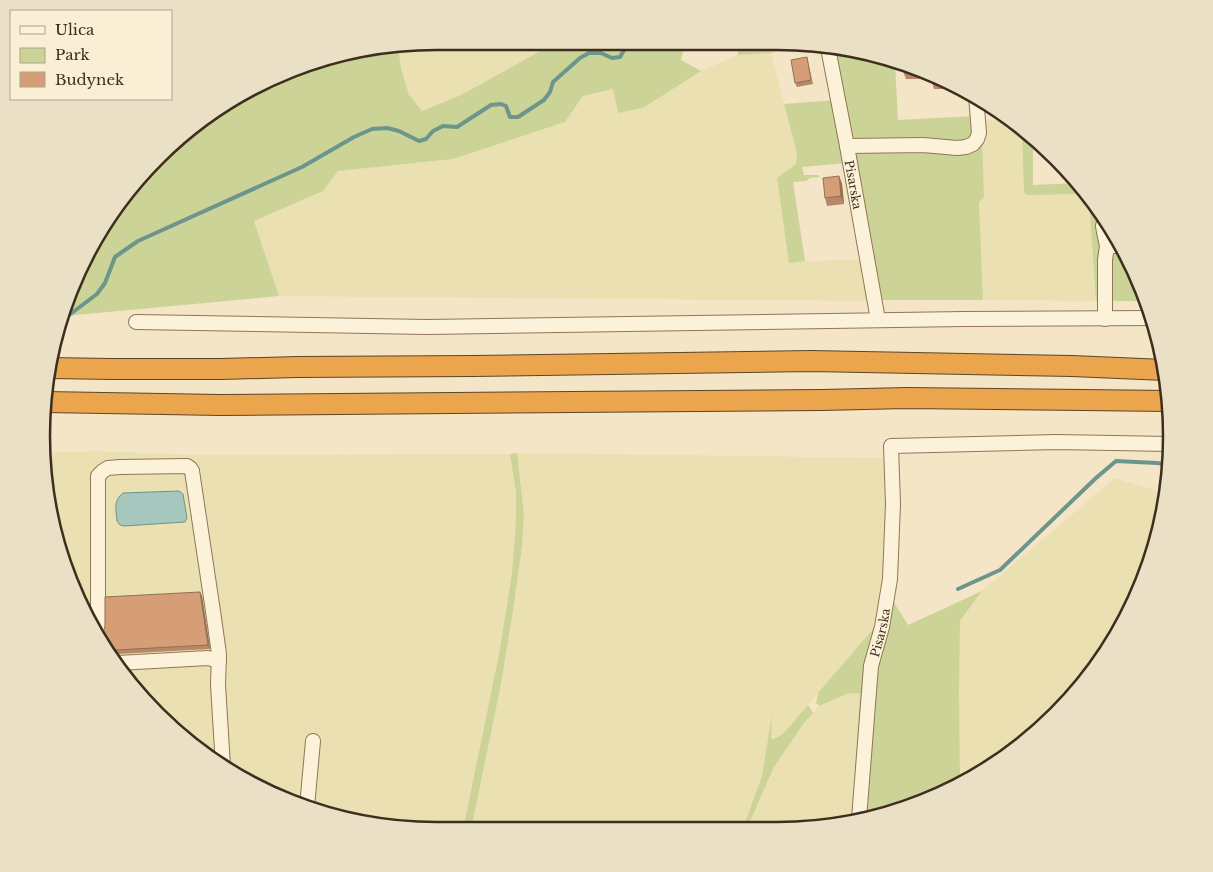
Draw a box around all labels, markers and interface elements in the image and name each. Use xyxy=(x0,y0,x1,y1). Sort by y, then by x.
legend xyxy=(10,10,172,100)
text: Ulica xyxy=(55,20,95,39)
text: Park xyxy=(55,45,91,64)
text: Budynek xyxy=(55,70,125,89)
street label: Pisarska xyxy=(842,159,866,211)
street label: Pisarska xyxy=(866,607,893,659)

